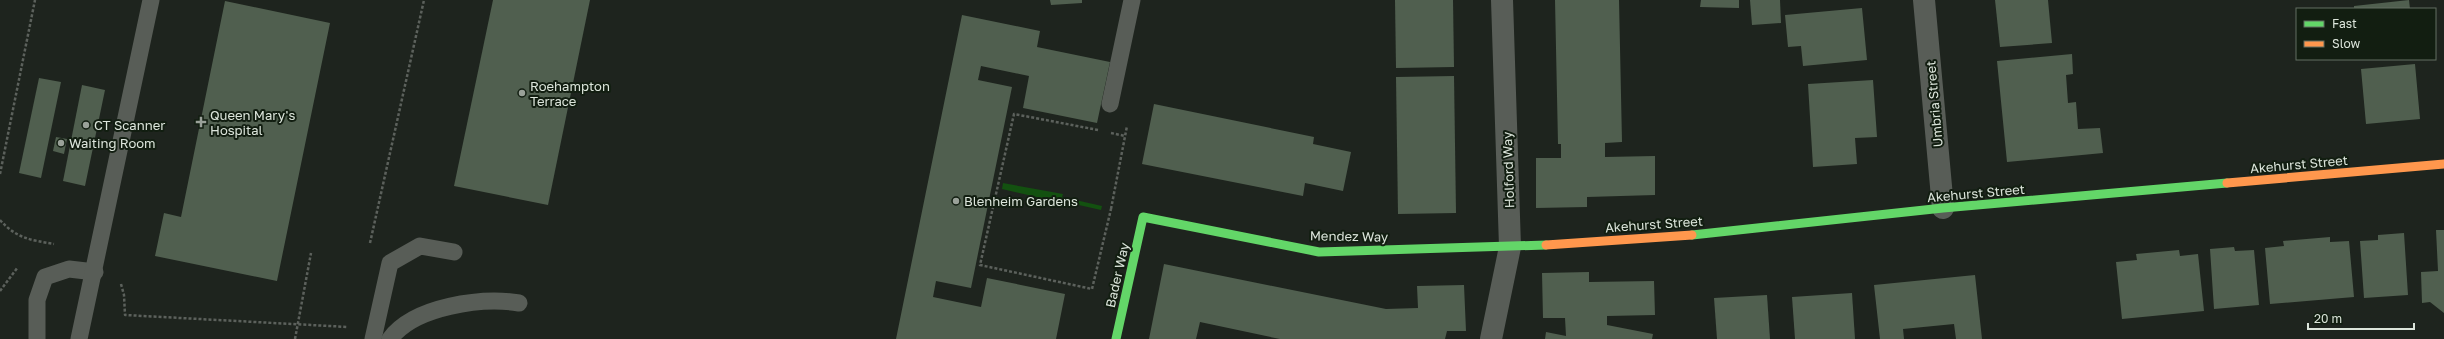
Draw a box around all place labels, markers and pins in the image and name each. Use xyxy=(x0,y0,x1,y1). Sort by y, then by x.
place label: Roehampton Terrace xyxy=(530,78,610,109)
marker: Roehampton Terrace xyxy=(517,88,527,98)
place label: Queen Mary's Hospital xyxy=(210,107,295,138)
marker: Queen Mary's Hospital xyxy=(195,116,207,128)
place label: CT Scanner xyxy=(94,117,165,133)
marker: CT Scanner xyxy=(81,120,91,130)
place label: Waiting Room xyxy=(69,135,156,151)
marker: Waiting Room xyxy=(56,138,66,148)
place label: Blenheim Gardens xyxy=(964,193,1078,209)
marker: Blenheim Gardens xyxy=(951,196,961,206)

